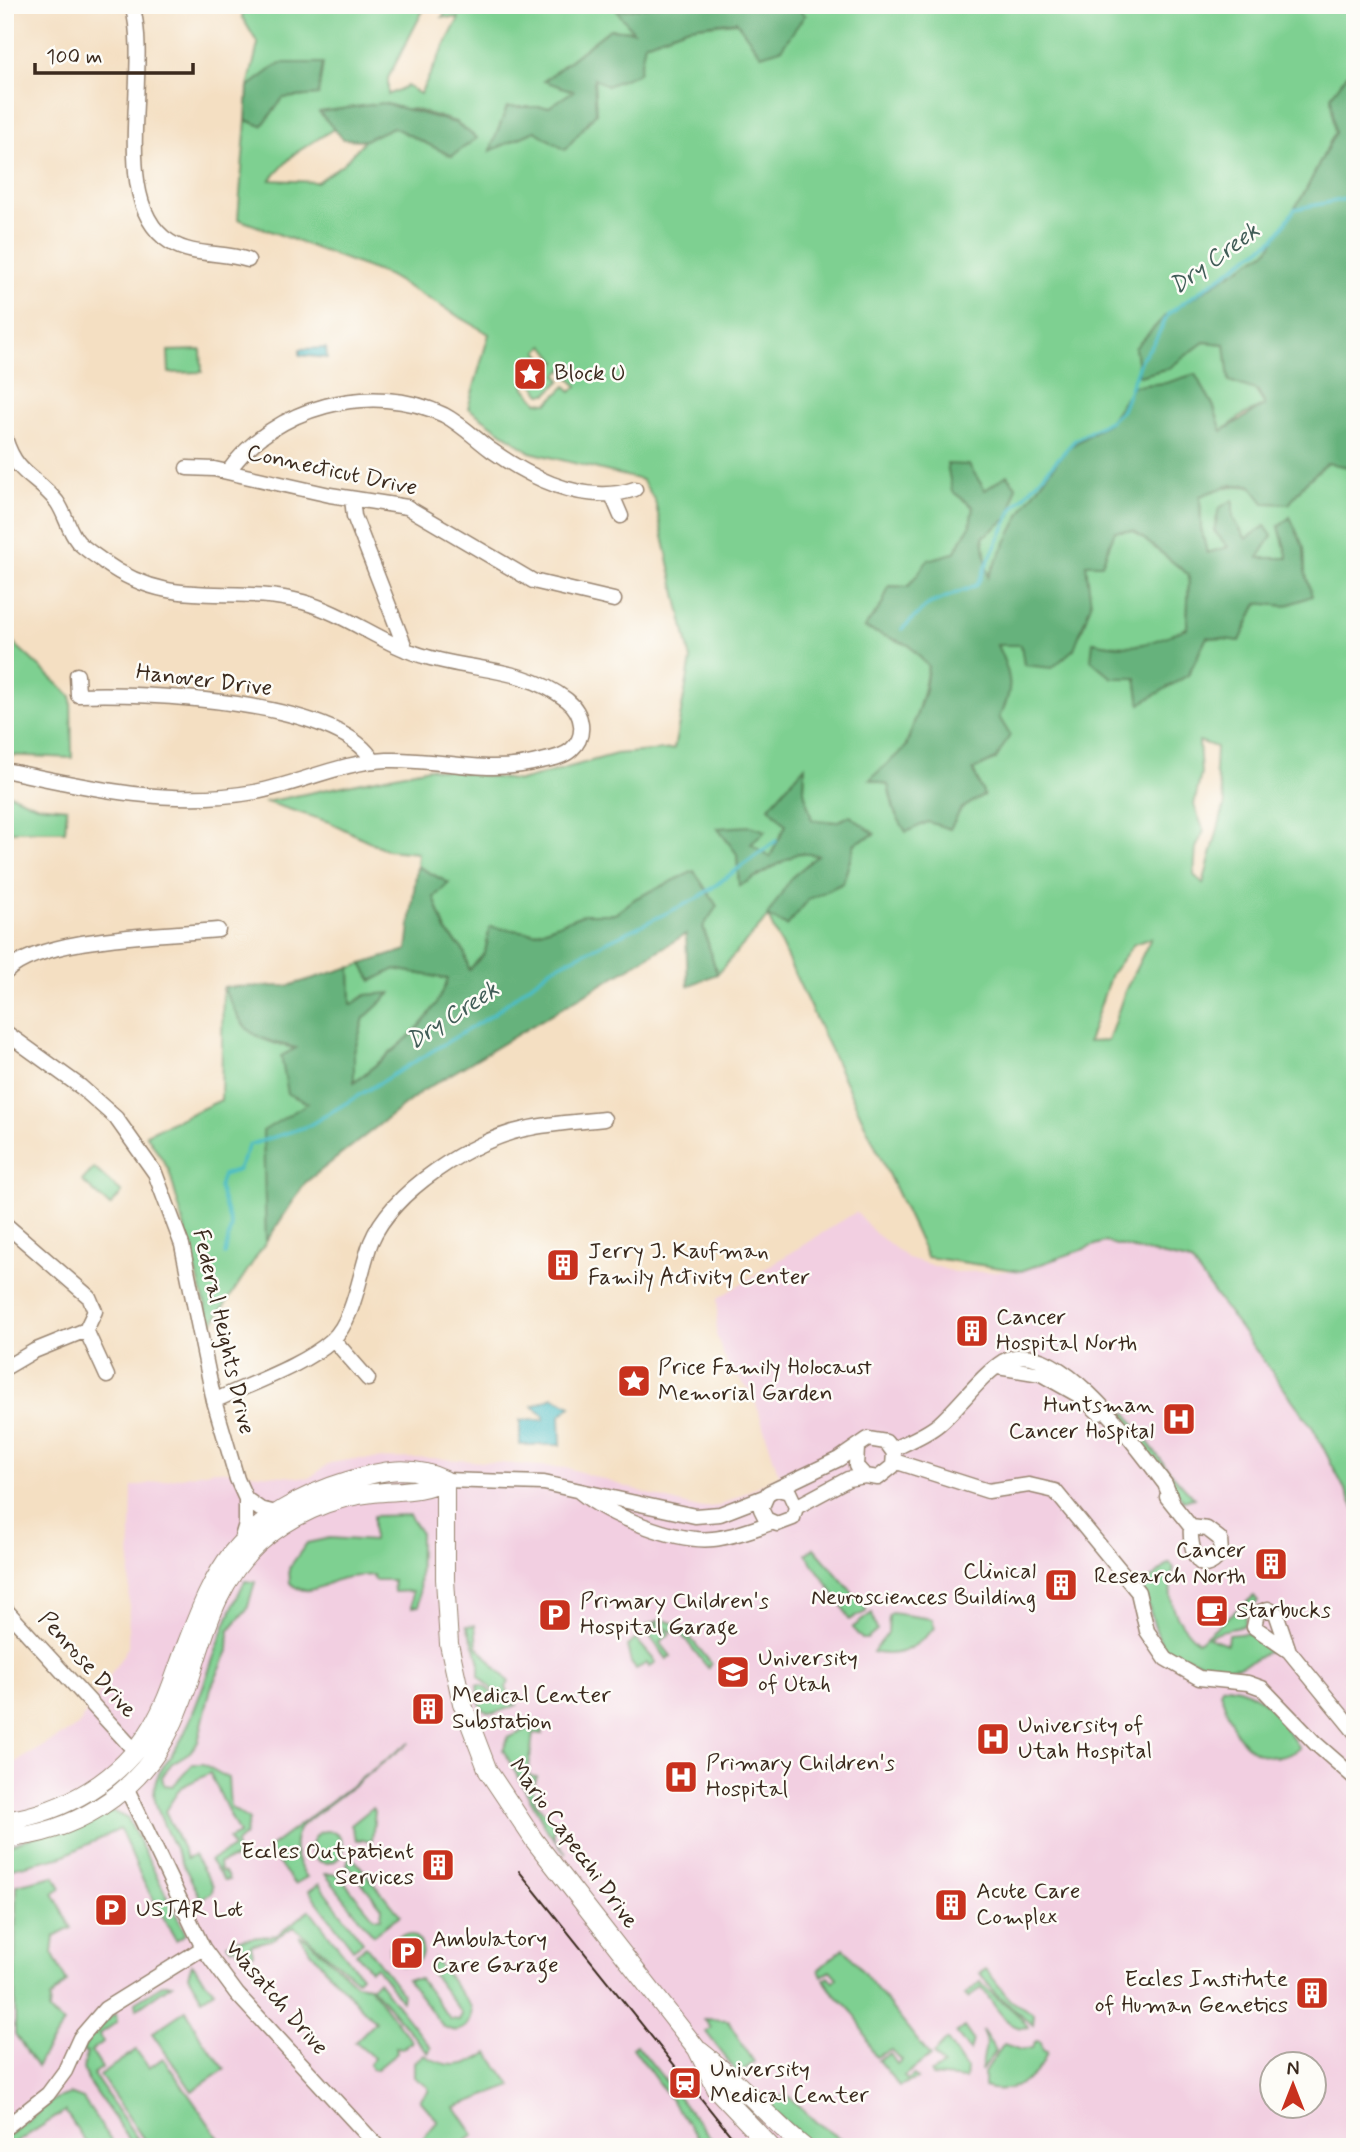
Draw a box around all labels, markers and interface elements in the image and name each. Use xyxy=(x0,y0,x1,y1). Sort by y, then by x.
scale bar xyxy=(35,32,192,76)
text: 100 m xyxy=(46,43,102,71)
water label: Dry Creek xyxy=(1164,216,1266,302)
place icon: Block U xyxy=(511,355,549,393)
place label: Block U xyxy=(554,359,626,389)
street label: Connecticut Drive xyxy=(244,438,420,504)
street label: Hanover Drive xyxy=(134,658,274,704)
water label: Dry Creek xyxy=(401,975,505,1057)
street label: Federal Heights Drive xyxy=(185,1227,261,1437)
place label: Jerry J. Kaufman Family Activity Center xyxy=(588,1237,810,1293)
building icon: Jerry J. Kaufman Family Activity Center xyxy=(544,1246,582,1284)
place label: Cancer Hospital North xyxy=(996,1303,1137,1359)
building icon: Cancer Hospital North xyxy=(953,1312,991,1350)
place label: Price Family Holocaust Memorial Garden xyxy=(658,1353,872,1409)
place icon: Price Family Holocaust Memorial Garden xyxy=(615,1362,653,1400)
place label: Huntsman Cancer Hospital xyxy=(1008,1391,1154,1447)
hospital icon: Huntsman Cancer Hospital xyxy=(1160,1400,1198,1438)
place label: Cancer Research North xyxy=(1094,1536,1246,1592)
building icon: Cancer Research North xyxy=(1252,1545,1290,1583)
place label: Clinical Neurosciences Building xyxy=(811,1557,1036,1613)
building icon: Clinical Neurosciences Building xyxy=(1042,1566,1080,1604)
place label: Primary Children's Hospital Garage xyxy=(580,1587,769,1645)
cafe icon: Starbucks xyxy=(1193,1592,1231,1630)
parking icon: Primary Children's Hospital Garage xyxy=(536,1596,574,1634)
place label: Starbucks xyxy=(1236,1596,1331,1626)
street label: Penrose Drive xyxy=(31,1605,143,1725)
place label: University of Utah xyxy=(758,1644,858,1700)
school or university icon: University of Utah xyxy=(714,1653,752,1691)
place label: Medical Center Substation xyxy=(452,1681,611,1737)
building icon: Medical Center Substation xyxy=(409,1690,447,1728)
place label: University of Utah Hospital xyxy=(1018,1711,1152,1767)
hospital icon: University of Utah Hospital xyxy=(974,1720,1012,1758)
place label: Primary Children's Hospital xyxy=(706,1749,895,1805)
street label: Mario Capecchi Drive xyxy=(501,1753,645,1935)
hospital icon: Primary Children's Hospital xyxy=(662,1758,700,1796)
place label: Eccles Outpatient Services xyxy=(241,1837,414,1893)
building icon: Eccles Outpatient Services xyxy=(419,1846,457,1884)
place label: Acute Care Complex xyxy=(976,1877,1080,1933)
building icon: Acute Care Complex xyxy=(932,1886,970,1924)
parking icon: USTAR Lot xyxy=(92,1891,130,1929)
place label: USTAR Lot xyxy=(136,1895,243,1925)
place label: Ambulatory Care Garage xyxy=(432,1925,559,1983)
street label: Wasatch Drive xyxy=(218,1934,334,2062)
parking icon: Ambulatory Care Garage xyxy=(388,1934,426,1972)
place label: Eccles Institute of Human Genetics xyxy=(1095,1965,1288,2021)
building icon: Eccles Institute of Human Genetics xyxy=(1293,1974,1331,2012)
north arrow xyxy=(1258,2050,1328,2120)
place label: University Medical Center xyxy=(710,2055,869,2111)
text: N xyxy=(1287,2057,1299,2082)
station icon: University Medical Center xyxy=(666,2064,704,2102)

